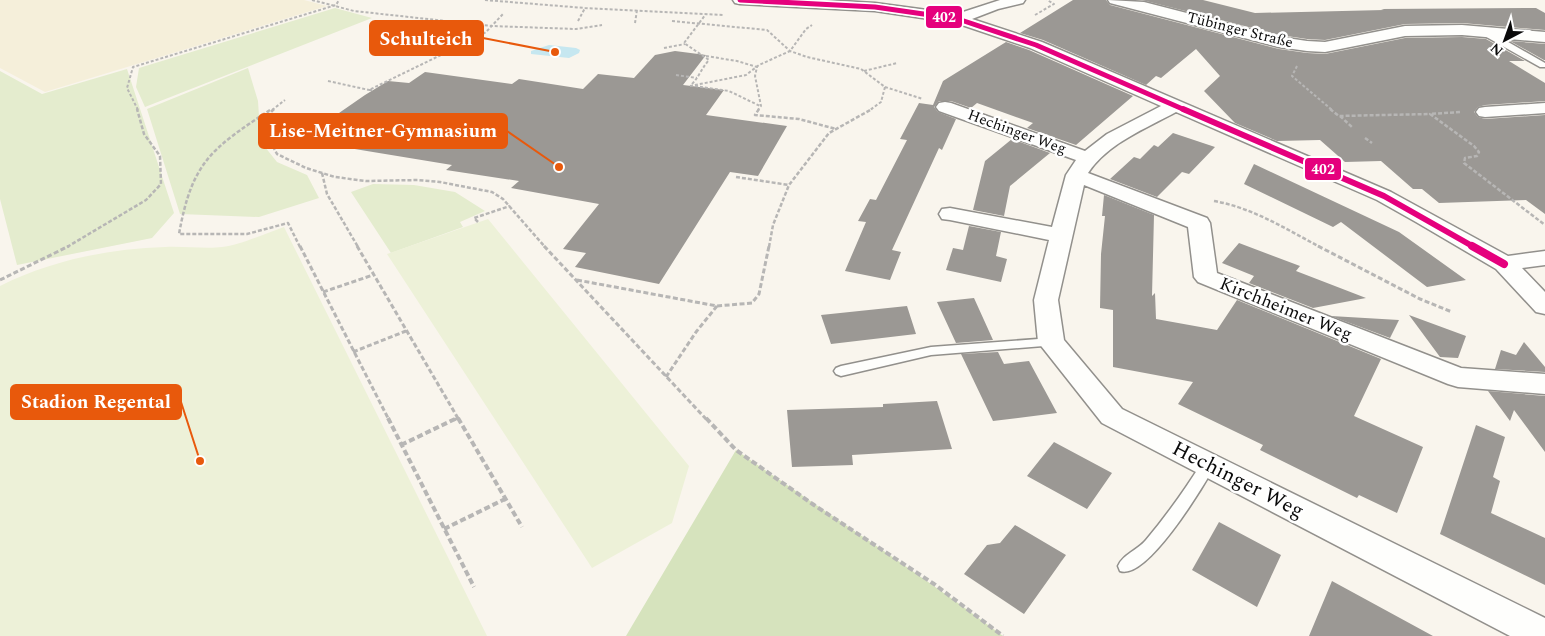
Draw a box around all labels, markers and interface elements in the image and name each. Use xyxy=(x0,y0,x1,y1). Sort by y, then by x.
line badge: 402 xyxy=(925,5,963,29)
street label: Tübinger Straße xyxy=(1185,6,1295,54)
text: 402 xyxy=(932,7,956,28)
north arrow xyxy=(1480,15,1530,65)
callout: Schulteich xyxy=(370,21,483,55)
text: Schulteich xyxy=(379,25,473,54)
text: N xyxy=(1486,38,1508,61)
street label: Hechinger Weg xyxy=(964,103,1070,161)
callout: Lise-Meitner-Gymnasium xyxy=(259,114,507,148)
text: Lise-Meitner-Gymnasium xyxy=(269,117,497,146)
line badge: 402 xyxy=(1304,157,1342,181)
text: 402 xyxy=(1311,159,1335,180)
street label: Kirchheimer Weg xyxy=(1216,270,1356,348)
callout: Stadion Regental xyxy=(11,385,181,419)
text: Stadion Regental xyxy=(21,388,171,417)
street label: Hechinger Weg xyxy=(1166,433,1310,527)

